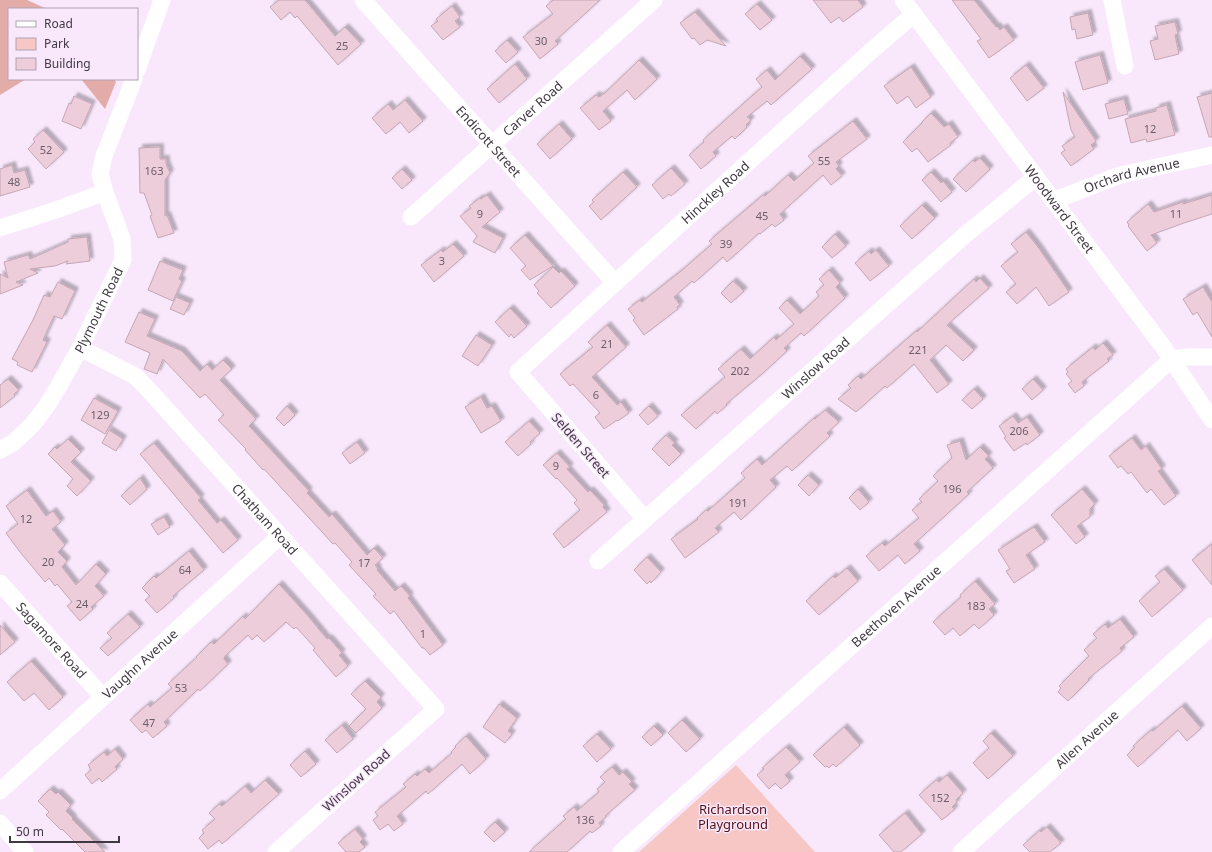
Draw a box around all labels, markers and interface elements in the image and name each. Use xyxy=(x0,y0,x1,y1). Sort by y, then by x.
legend xyxy=(8,8,138,80)
text: Road xyxy=(44,15,73,32)
house number: 30 xyxy=(535,33,547,48)
text: Park xyxy=(44,35,70,52)
house number: 25 xyxy=(336,38,348,53)
text: Building xyxy=(44,55,91,72)
street label: Carver Road xyxy=(499,77,566,140)
street label: Endicott Street xyxy=(452,102,526,181)
house number: 12 xyxy=(1144,121,1156,136)
house number: 52 xyxy=(40,142,52,157)
house number: 55 xyxy=(818,153,830,168)
street label: Orchard Avenue xyxy=(1081,153,1181,197)
street label: Hinckley Road xyxy=(677,157,753,228)
street label: Woodward Street xyxy=(1021,161,1099,257)
house number: 163 xyxy=(145,163,163,178)
house number: 48 xyxy=(8,174,20,189)
house number: 9 xyxy=(477,206,483,221)
house number: 11 xyxy=(1170,206,1182,221)
house number: 45 xyxy=(756,208,768,223)
house number: 39 xyxy=(720,236,732,251)
house number: 3 xyxy=(439,253,445,268)
street label: Plymouth Road xyxy=(70,264,127,356)
street label: Winslow Road xyxy=(778,333,854,403)
house number: 21 xyxy=(601,336,613,351)
house number: 221 xyxy=(909,342,927,357)
house number: 202 xyxy=(731,363,749,378)
house number: 6 xyxy=(593,387,599,402)
house number: 129 xyxy=(91,407,109,422)
street label: Selden Street xyxy=(548,409,615,482)
house number: 206 xyxy=(1010,423,1028,438)
house number: 9 xyxy=(553,458,559,473)
street label: Chatham Road xyxy=(228,479,302,559)
house number: 196 xyxy=(943,481,961,496)
house number: 191 xyxy=(729,495,747,510)
house number: 12 xyxy=(20,511,32,526)
house number: 20 xyxy=(42,554,54,569)
house number: 17 xyxy=(358,555,370,570)
street label: Beethoven Avenue xyxy=(847,561,945,651)
house number: 64 xyxy=(179,562,192,577)
house number: 24 xyxy=(76,596,89,611)
street label: Sagamore Road xyxy=(12,598,91,682)
house number: 183 xyxy=(967,598,985,613)
street label: Vaughn Avenue xyxy=(98,625,181,703)
house number: 1 xyxy=(420,626,426,641)
house number: 53 xyxy=(175,680,187,695)
street label: Allen Avenue xyxy=(1051,706,1122,772)
house number: 47 xyxy=(143,715,155,730)
street label: Winslow Road xyxy=(318,745,394,815)
house number: 152 xyxy=(931,790,949,805)
park label: Richardson Playground xyxy=(698,800,768,833)
house number: 136 xyxy=(576,812,594,827)
scale bar xyxy=(10,818,119,844)
text: 50 m xyxy=(16,823,44,840)

